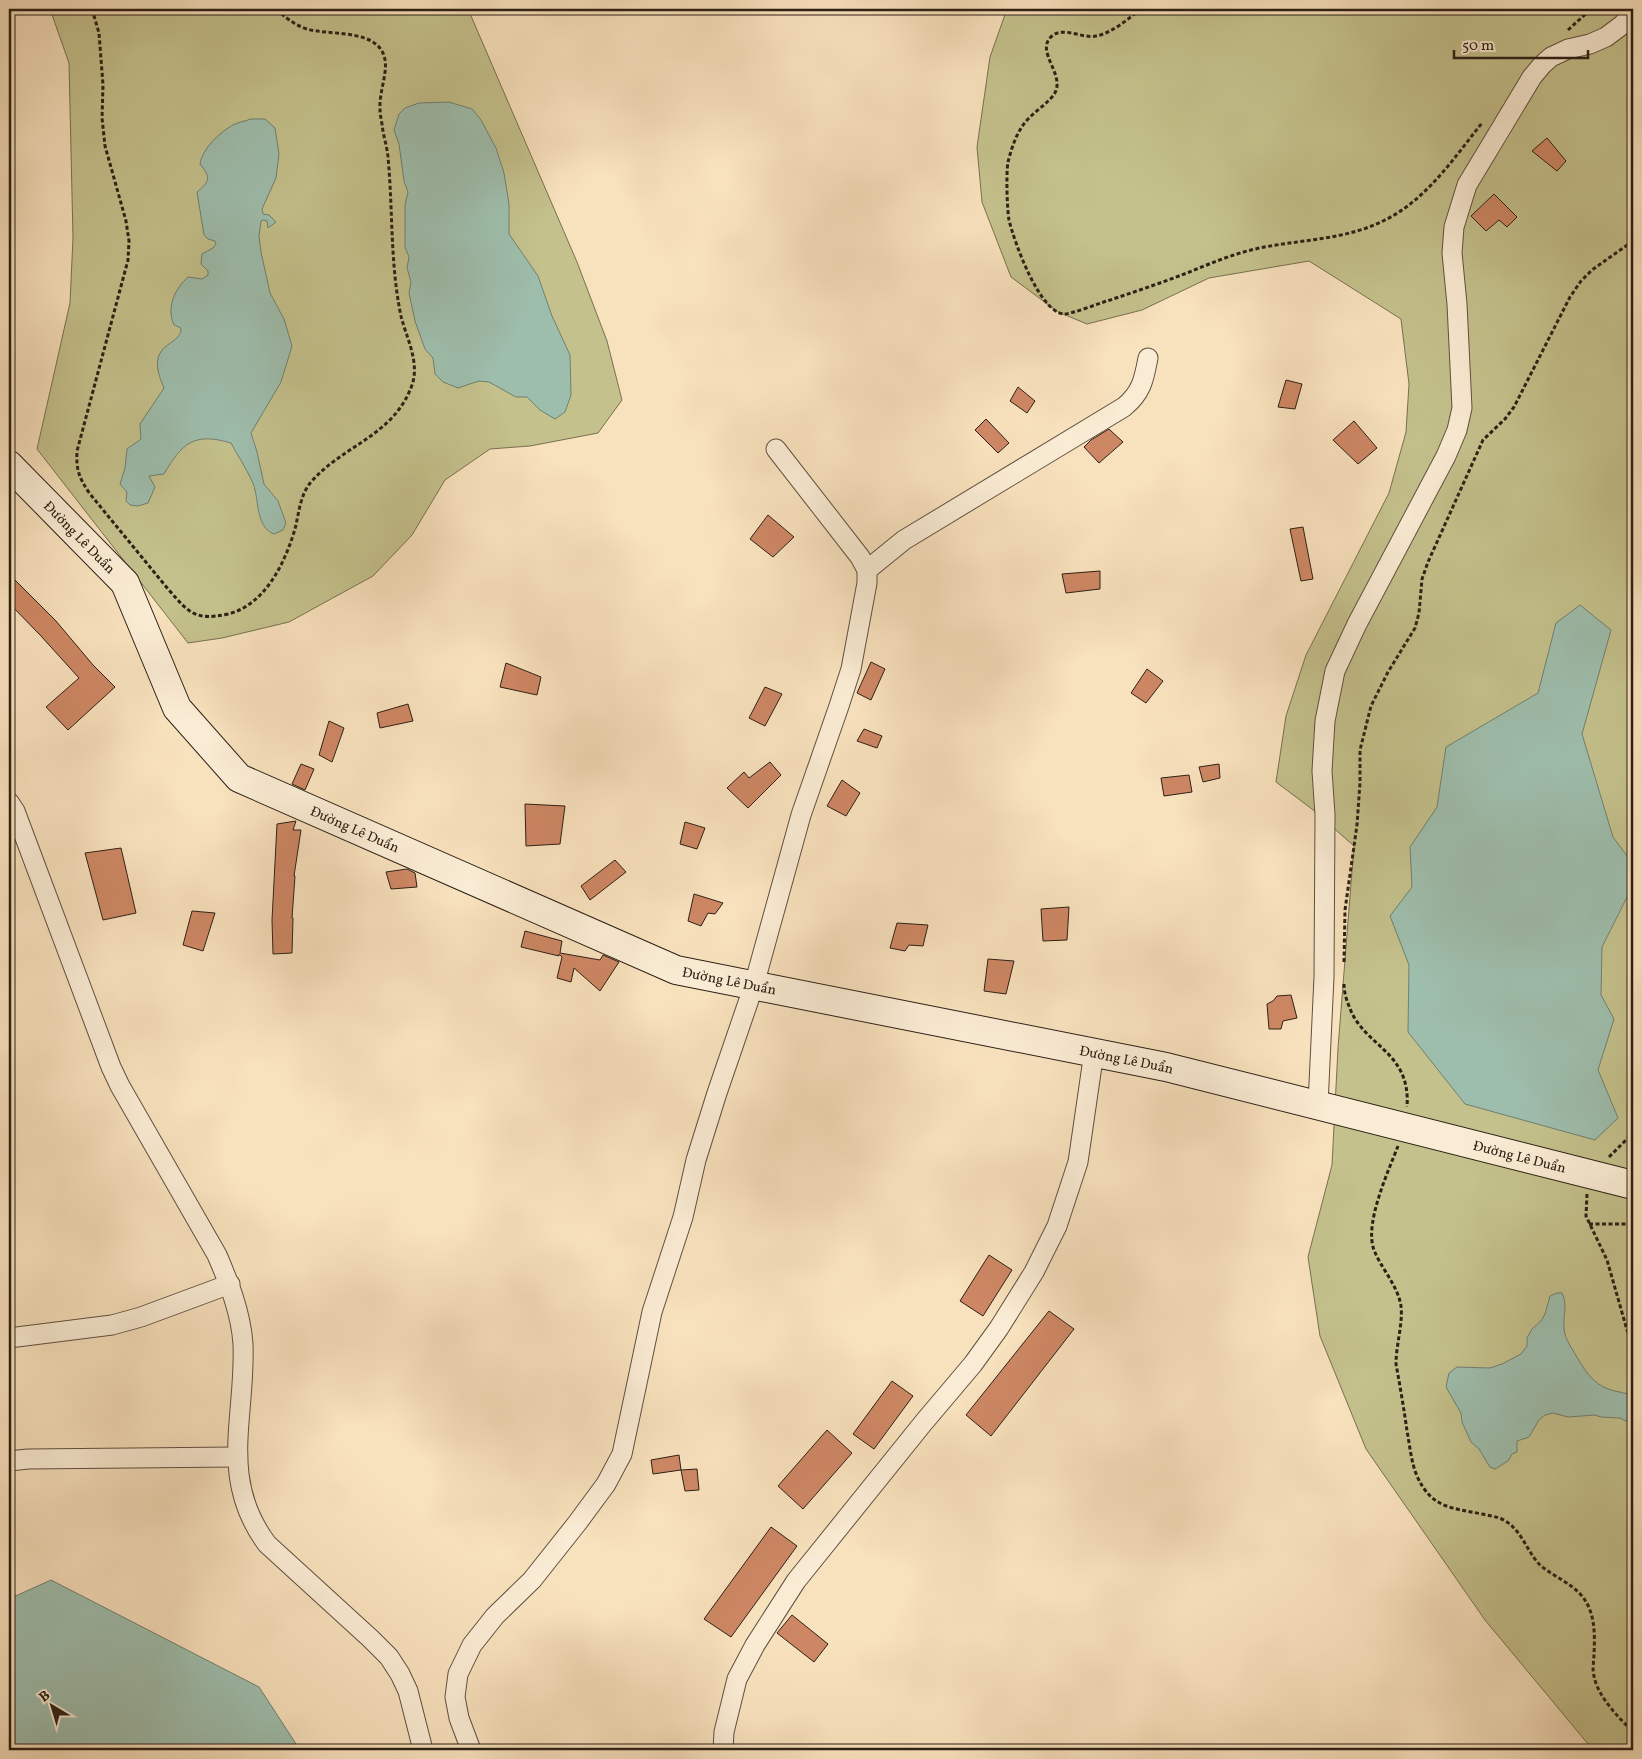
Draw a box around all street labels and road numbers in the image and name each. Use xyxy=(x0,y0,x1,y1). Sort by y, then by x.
street label: Đường Lê Duẩn xyxy=(39,497,119,579)
street label: Đường Lê Duẩn xyxy=(307,802,402,858)
street label: Đường Lê Duẩn xyxy=(680,963,778,1001)
street label: Đường Lê Duẩn xyxy=(1078,1042,1175,1080)
street label: Đường Lê Duẩn xyxy=(1471,1137,1568,1179)

